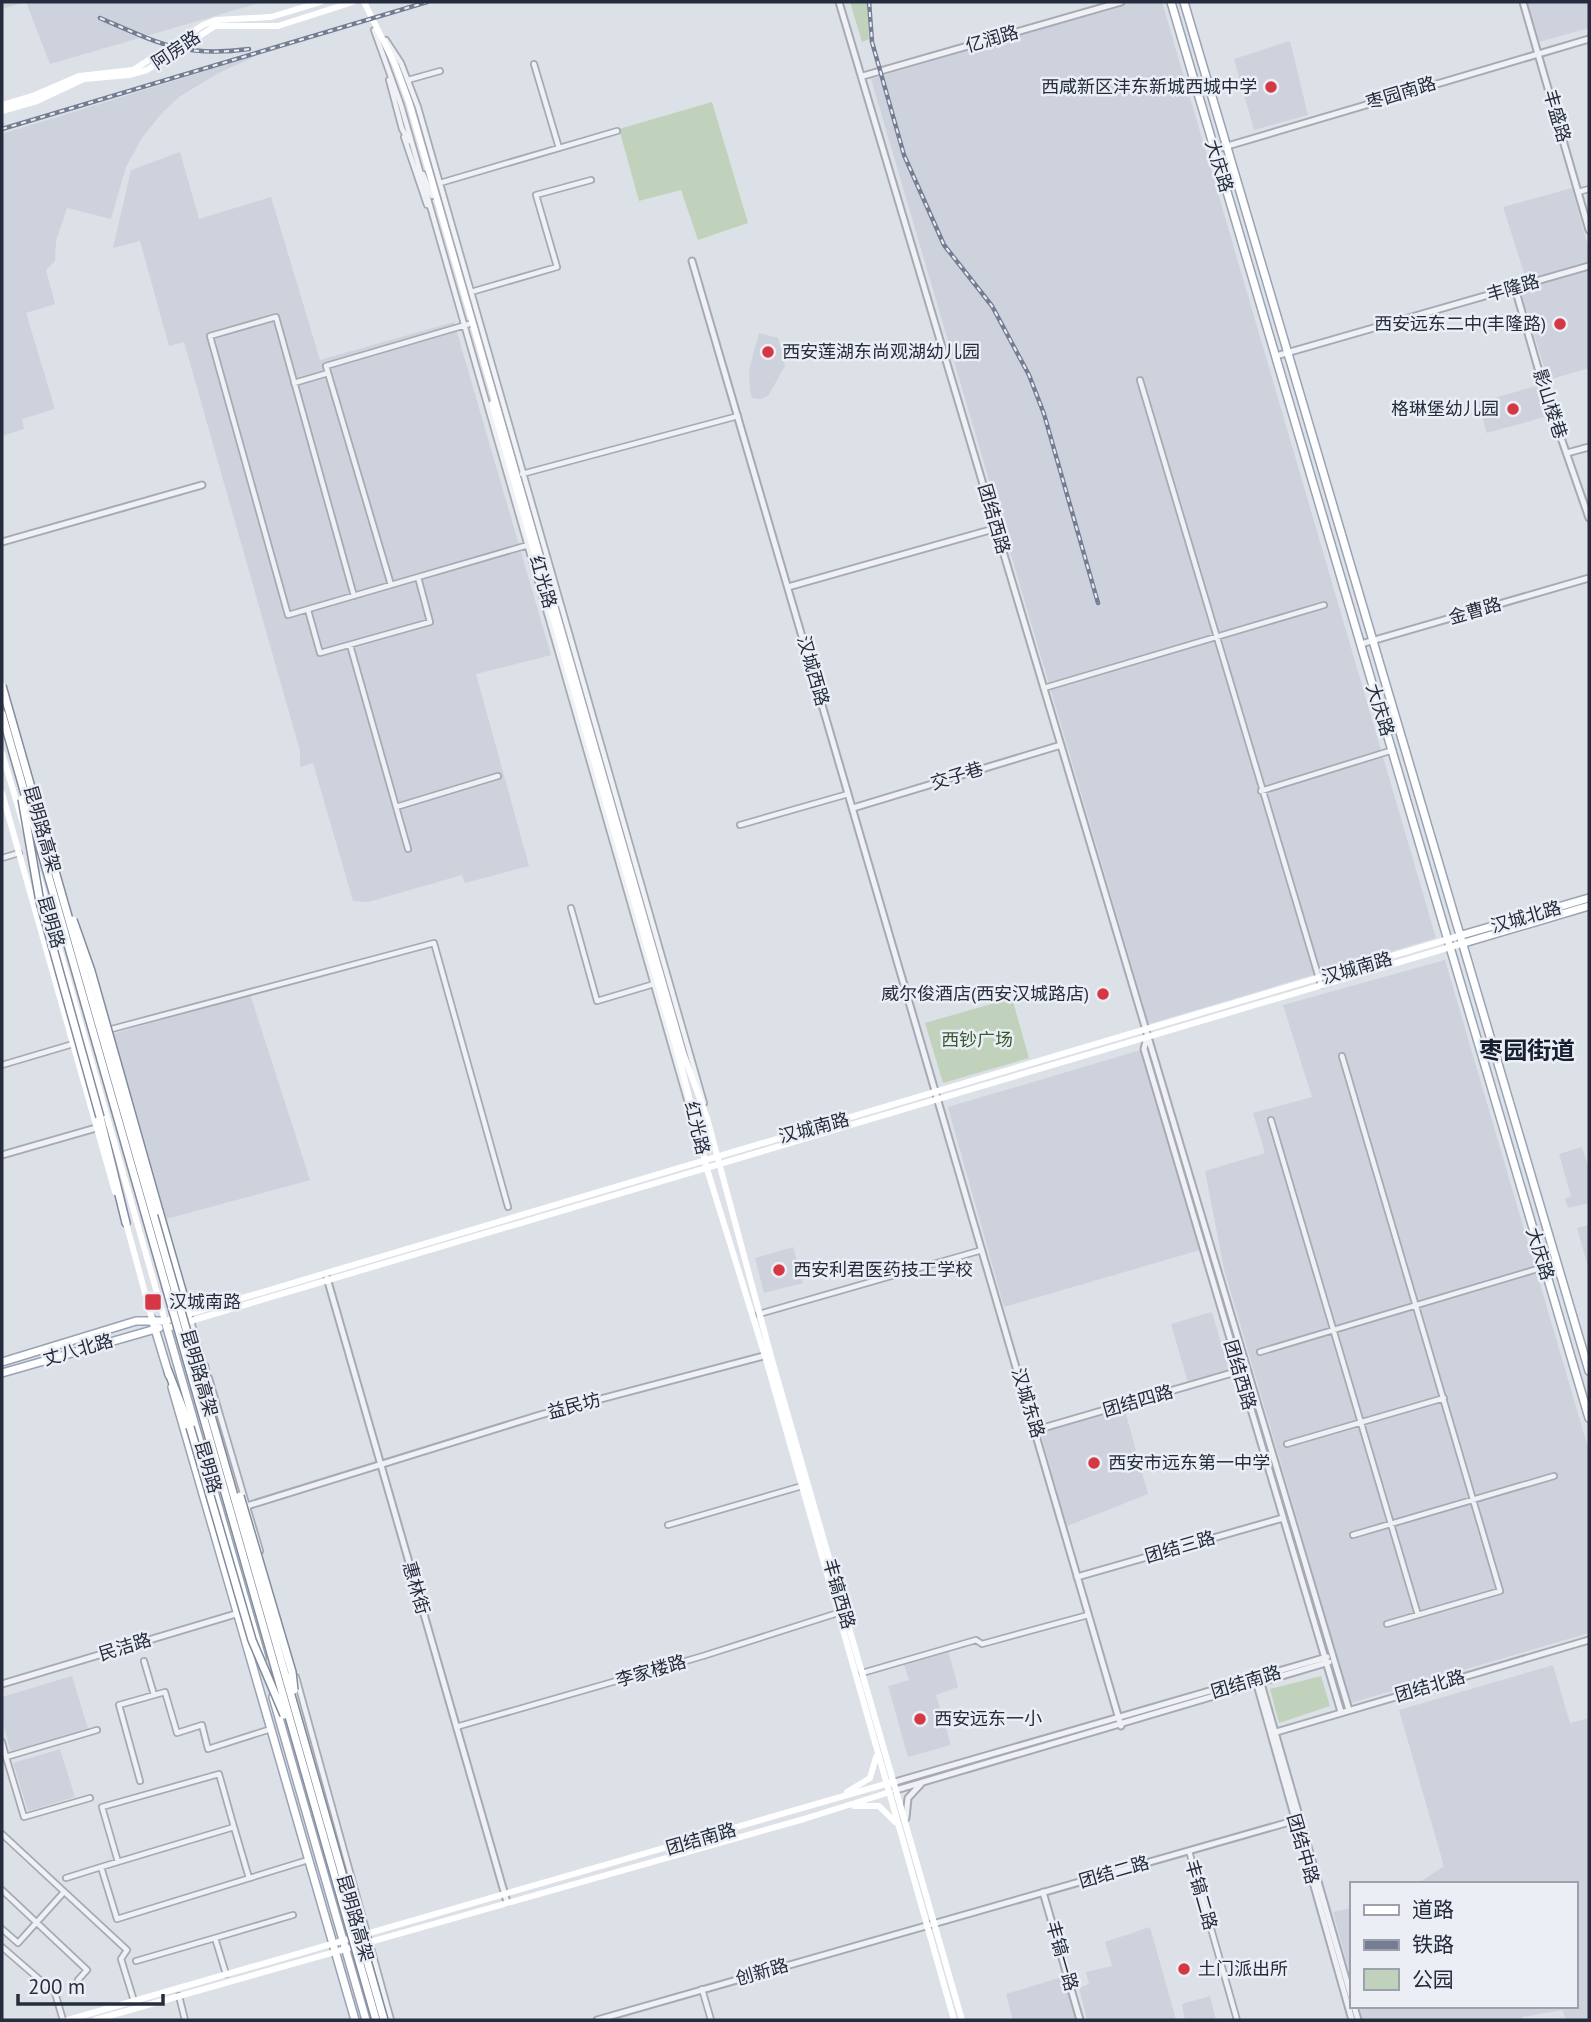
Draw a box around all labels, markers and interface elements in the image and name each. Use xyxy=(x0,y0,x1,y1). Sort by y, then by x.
street label: 亿润路 xyxy=(963,20,1021,57)
street label: 阿房路 xyxy=(147,25,205,74)
street label: 枣园南路 xyxy=(1363,71,1439,114)
place label: 西咸新区沣东新城西城中学 xyxy=(1041,75,1257,98)
marker: 西咸新区沣东新城西城中学 xyxy=(1263,79,1279,95)
street label: 丰盛路 xyxy=(1539,87,1576,145)
street label: 大庆路 xyxy=(1201,137,1238,195)
street label: 丰隆路 xyxy=(1484,269,1542,306)
place label: 西安远东二中(丰隆路) xyxy=(1374,312,1546,335)
marker: 西安远东二中(丰隆路) xyxy=(1552,316,1568,332)
place label: 西安莲湖东尚观湖幼儿园 xyxy=(782,340,980,363)
marker: 西安莲湖东尚观湖幼儿园 xyxy=(760,344,776,360)
street label: 影山楼巷 xyxy=(1528,366,1573,442)
place label: 格琳堡幼儿园 xyxy=(1391,397,1499,420)
marker: 格琳堡幼儿园 xyxy=(1505,401,1521,417)
street label: 团结西路 xyxy=(974,481,1015,557)
street label: 红光路 xyxy=(525,553,562,611)
street label: 金曹路 xyxy=(1446,592,1504,629)
street label: 汉城西路 xyxy=(793,633,834,709)
street label: 大庆路 xyxy=(1362,681,1399,739)
street label: 交子巷 xyxy=(928,757,986,794)
street label: 昆明路高架 xyxy=(19,782,66,875)
street label: 昆明路 xyxy=(33,893,70,951)
street label: 汉城北路 xyxy=(1488,896,1564,937)
street label: 汉城南路 xyxy=(1319,947,1395,988)
place label: 威尔俊酒店(西安汉城路店) xyxy=(881,982,1089,1005)
marker: 威尔俊酒店(西安汉城路店) xyxy=(1095,986,1111,1002)
park label: 西钞广场 xyxy=(941,1028,1013,1051)
district label: 枣园街道 xyxy=(1479,1035,1575,1066)
street label: 红光路 xyxy=(680,1099,715,1157)
street label: 汉城南路 xyxy=(776,1107,852,1148)
street label: 大庆路 xyxy=(1522,1225,1559,1283)
place label: 西安利君医药技工学校 xyxy=(793,1258,973,1281)
marker: 西安利君医药技工学校 xyxy=(771,1262,787,1278)
place label: 汉城南路 xyxy=(169,1290,241,1313)
marker: 汉城南路 xyxy=(143,1292,163,1312)
street label: 昆明路高架 xyxy=(176,1326,223,1419)
street label: 丈八北路 xyxy=(40,1329,116,1370)
street label: 团结西路 xyxy=(1220,1337,1261,1413)
street label: 汉城东路 xyxy=(1007,1365,1050,1441)
street label: 团结四路 xyxy=(1100,1380,1176,1421)
street label: 益民坊 xyxy=(545,1387,603,1424)
street label: 昆明路 xyxy=(190,1438,227,1496)
place label: 西安市远东第一中学 xyxy=(1108,1451,1270,1474)
marker: 西安市远东第一中学 xyxy=(1086,1455,1102,1471)
street label: 团结三路 xyxy=(1142,1526,1218,1567)
street label: 丰镐西路 xyxy=(819,1556,860,1632)
street label: 惠林街 xyxy=(398,1559,435,1617)
street label: 民洁路 xyxy=(96,1628,154,1665)
street label: 李家楼路 xyxy=(613,1650,689,1691)
street label: 团结南路 xyxy=(1208,1660,1284,1703)
street label: 团结北路 xyxy=(1392,1665,1468,1706)
place label: 西安远东一小 xyxy=(934,1707,1042,1730)
marker: 西安远东一小 xyxy=(912,1711,928,1727)
street label: 团结中路 xyxy=(1283,1811,1324,1887)
street label: 团结南路 xyxy=(663,1818,739,1859)
street label: 团结二路 xyxy=(1076,1851,1152,1892)
street label: 丰镐二路 xyxy=(1181,1857,1222,1933)
street label: 昆明路高架 xyxy=(332,1871,379,1964)
legend xyxy=(1350,1882,1577,2008)
text: 道路 xyxy=(1412,1896,1454,1923)
street label: 丰镐一路 xyxy=(1042,1918,1083,1994)
text: 铁路 xyxy=(1412,1931,1454,1958)
street label: 创新路 xyxy=(733,1953,791,1990)
place label: 土门派出所 xyxy=(1198,1957,1288,1980)
marker: 土门派出所 xyxy=(1176,1961,1192,1977)
scale bar xyxy=(18,1962,163,2006)
text: 公园 xyxy=(1412,1966,1454,1993)
text: 200 m xyxy=(28,1973,85,2000)

